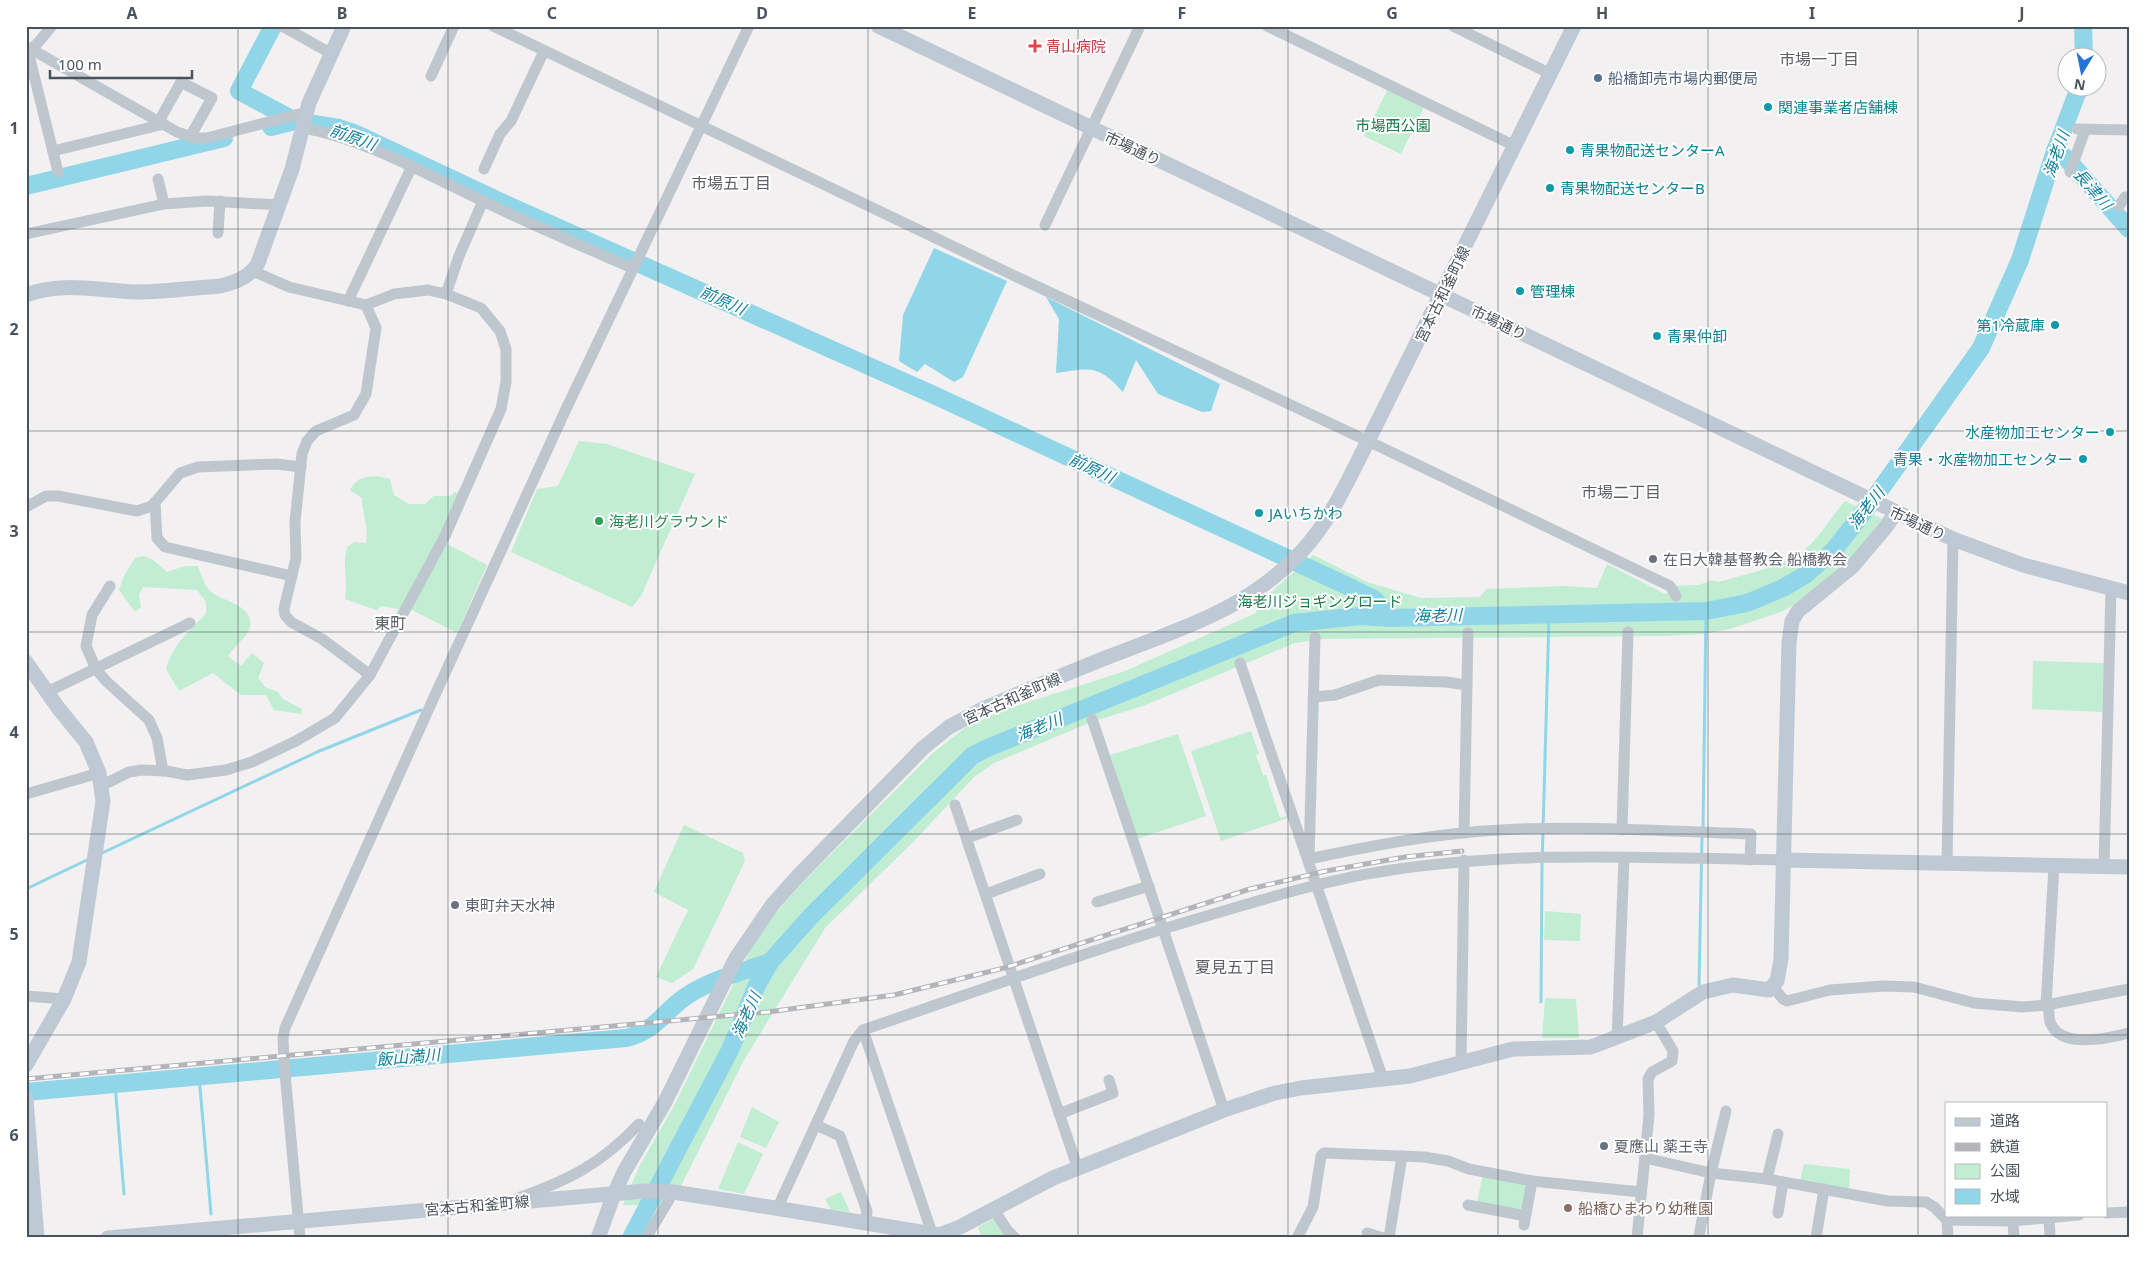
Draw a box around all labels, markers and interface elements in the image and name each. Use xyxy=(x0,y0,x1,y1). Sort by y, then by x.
text: A xyxy=(126,2,138,24)
text: B xyxy=(337,2,347,24)
text: C xyxy=(547,2,557,24)
text: D xyxy=(756,2,768,24)
text: E xyxy=(968,2,977,24)
text: F xyxy=(1178,2,1186,24)
text: G xyxy=(1386,2,1398,24)
text: H xyxy=(1596,2,1608,24)
text: I xyxy=(1809,2,1815,24)
text: J xyxy=(2017,2,2025,24)
place label: 青山病院 xyxy=(1046,36,1106,56)
marker: 青山病院 xyxy=(1028,39,1042,53)
scale bar xyxy=(50,48,192,80)
district label: 市場一丁目 xyxy=(1779,48,1859,70)
north arrow xyxy=(2058,48,2108,98)
text: 100 m xyxy=(58,54,102,74)
place label: 船橋卸売市場内郵便局 xyxy=(1608,68,1758,88)
marker: 船橋卸売市場内郵便局 xyxy=(1592,72,1604,84)
text: N xyxy=(2072,75,2087,96)
place label: 関連事業者店舗棟 xyxy=(1778,97,1898,117)
marker: 関連事業者店舗棟 xyxy=(1762,101,1774,113)
park label: 市場西公園 xyxy=(1355,115,1431,135)
text: 1 xyxy=(9,117,19,139)
water label: 前原川 xyxy=(327,118,381,156)
street label: 市場通り xyxy=(1102,126,1164,170)
water label: 海老川 xyxy=(2038,126,2075,180)
place label: 青果物配送センターA xyxy=(1580,140,1725,160)
marker: 青果物配送センターA xyxy=(1564,144,1576,156)
water label: 長津川 xyxy=(2069,164,2118,216)
district label: 市場五丁目 xyxy=(691,172,771,194)
place label: 青果物配送センターB xyxy=(1560,178,1705,198)
marker: 青果物配送センターB xyxy=(1544,182,1556,194)
street label: 宮本古和釜町線 xyxy=(1410,242,1474,346)
water label: 前原川 xyxy=(697,280,751,321)
place label: 管理棟 xyxy=(1530,281,1575,301)
marker: 管理棟 xyxy=(1514,285,1526,297)
street label: 市場通り xyxy=(1468,300,1530,344)
place label: 第1冷蔵庫 xyxy=(1976,315,2045,335)
text: 2 xyxy=(9,318,19,340)
marker: 第1冷蔵庫 xyxy=(2049,319,2061,331)
place label: 青果仲卸 xyxy=(1667,326,1727,346)
marker: 青果仲卸 xyxy=(1651,330,1663,342)
place label: 水産物加工センター xyxy=(1965,422,2100,442)
marker: 水産物加工センター xyxy=(2104,426,2116,438)
water label: 前原川 xyxy=(1066,448,1120,489)
place label: 青果・水産物加工センター xyxy=(1893,449,2073,469)
marker: 青果・水産物加工センター xyxy=(2077,453,2089,465)
district label: 市場二丁目 xyxy=(1581,481,1661,503)
water label: 海老川 xyxy=(1843,481,1891,534)
street label: 市場通り xyxy=(1887,501,1949,545)
place label: JAいちかわ xyxy=(1267,503,1343,523)
marker: JAいちかわ xyxy=(1253,507,1265,519)
place label: 海老川グラウンド xyxy=(609,511,729,531)
marker: 海老川グラウンド xyxy=(593,515,605,527)
text: 3 xyxy=(9,520,19,542)
place label: 在日大韓基督教会 船橋教会 xyxy=(1663,549,1847,569)
marker: 在日大韓基督教会 船橋教会 xyxy=(1647,553,1659,565)
park label: 海老川ジョギングロード xyxy=(1237,591,1403,611)
water label: 海老川 xyxy=(1414,604,1464,626)
district label: 東町 xyxy=(374,612,406,634)
street label: 宮本古和釜町線 xyxy=(960,668,1064,728)
water label: 海老川 xyxy=(1013,707,1067,746)
text: 4 xyxy=(9,721,19,743)
place label: 東町弁天水神 xyxy=(465,895,555,915)
marker: 東町弁天水神 xyxy=(449,899,461,911)
text: 5 xyxy=(9,923,19,945)
district label: 夏見五丁目 xyxy=(1195,956,1275,978)
water label: 海老川 xyxy=(726,987,767,1041)
water label: 飯山満川 xyxy=(375,1043,443,1071)
legend xyxy=(1945,1102,2108,1216)
text: 道路 xyxy=(1990,1110,2020,1130)
text: 6 xyxy=(9,1124,19,1146)
place label: 夏應山 薬王寺 xyxy=(1614,1136,1708,1156)
text: 鉄道 xyxy=(1990,1136,2020,1156)
marker: 夏應山 薬王寺 xyxy=(1598,1140,1610,1152)
text: 公園 xyxy=(1990,1160,2020,1180)
text: 水域 xyxy=(1990,1186,2020,1206)
street label: 宮本古和釜町線 xyxy=(424,1190,530,1220)
place label: 船橋ひまわり幼稚園 xyxy=(1578,1198,1713,1218)
marker: 船橋ひまわり幼稚園 xyxy=(1562,1202,1574,1214)

